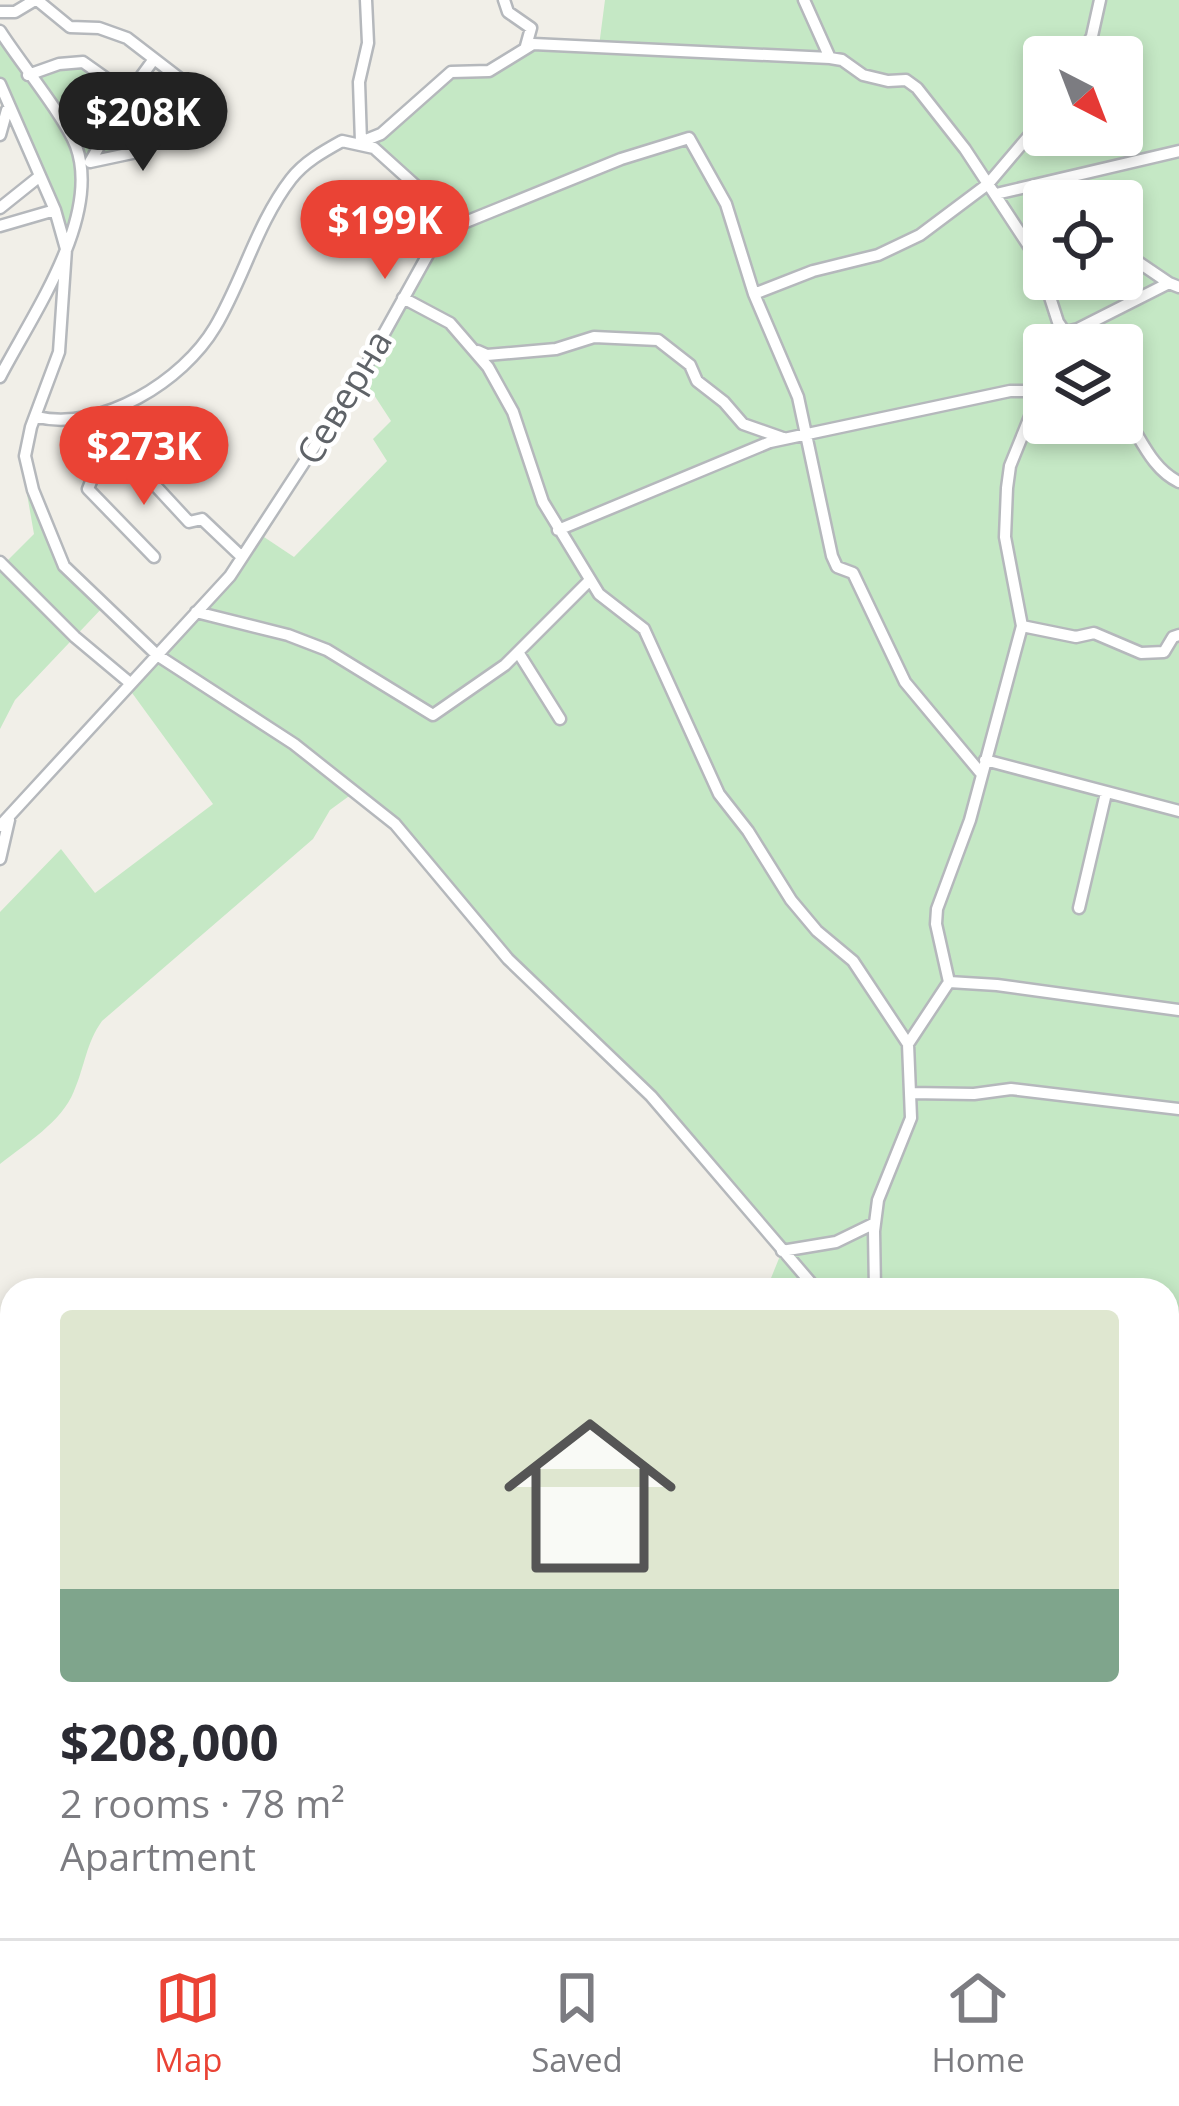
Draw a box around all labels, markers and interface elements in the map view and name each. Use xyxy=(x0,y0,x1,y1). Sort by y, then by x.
north arrow xyxy=(1023,36,1143,156)
map controls xyxy=(1023,36,1143,444)
pin: $208K xyxy=(59,72,227,174)
text: $208K xyxy=(85,84,201,137)
pin: $199K xyxy=(301,180,469,282)
button: locate xyxy=(1023,180,1143,300)
text: $199K xyxy=(327,192,443,245)
street label: Северна xyxy=(284,320,403,473)
button: layers xyxy=(1023,324,1143,444)
pin: $273K xyxy=(60,406,228,508)
text: $273K xyxy=(86,418,202,471)
icon: home xyxy=(482,1388,698,1604)
text: $208,000 xyxy=(60,1706,279,1776)
text: 2 rooms · 78 m² xyxy=(60,1776,345,1829)
text: Apartment xyxy=(60,1829,256,1882)
tab: Map xyxy=(154,1965,223,2082)
tab: Saved xyxy=(531,1965,623,2082)
tab: Home xyxy=(931,1965,1025,2082)

